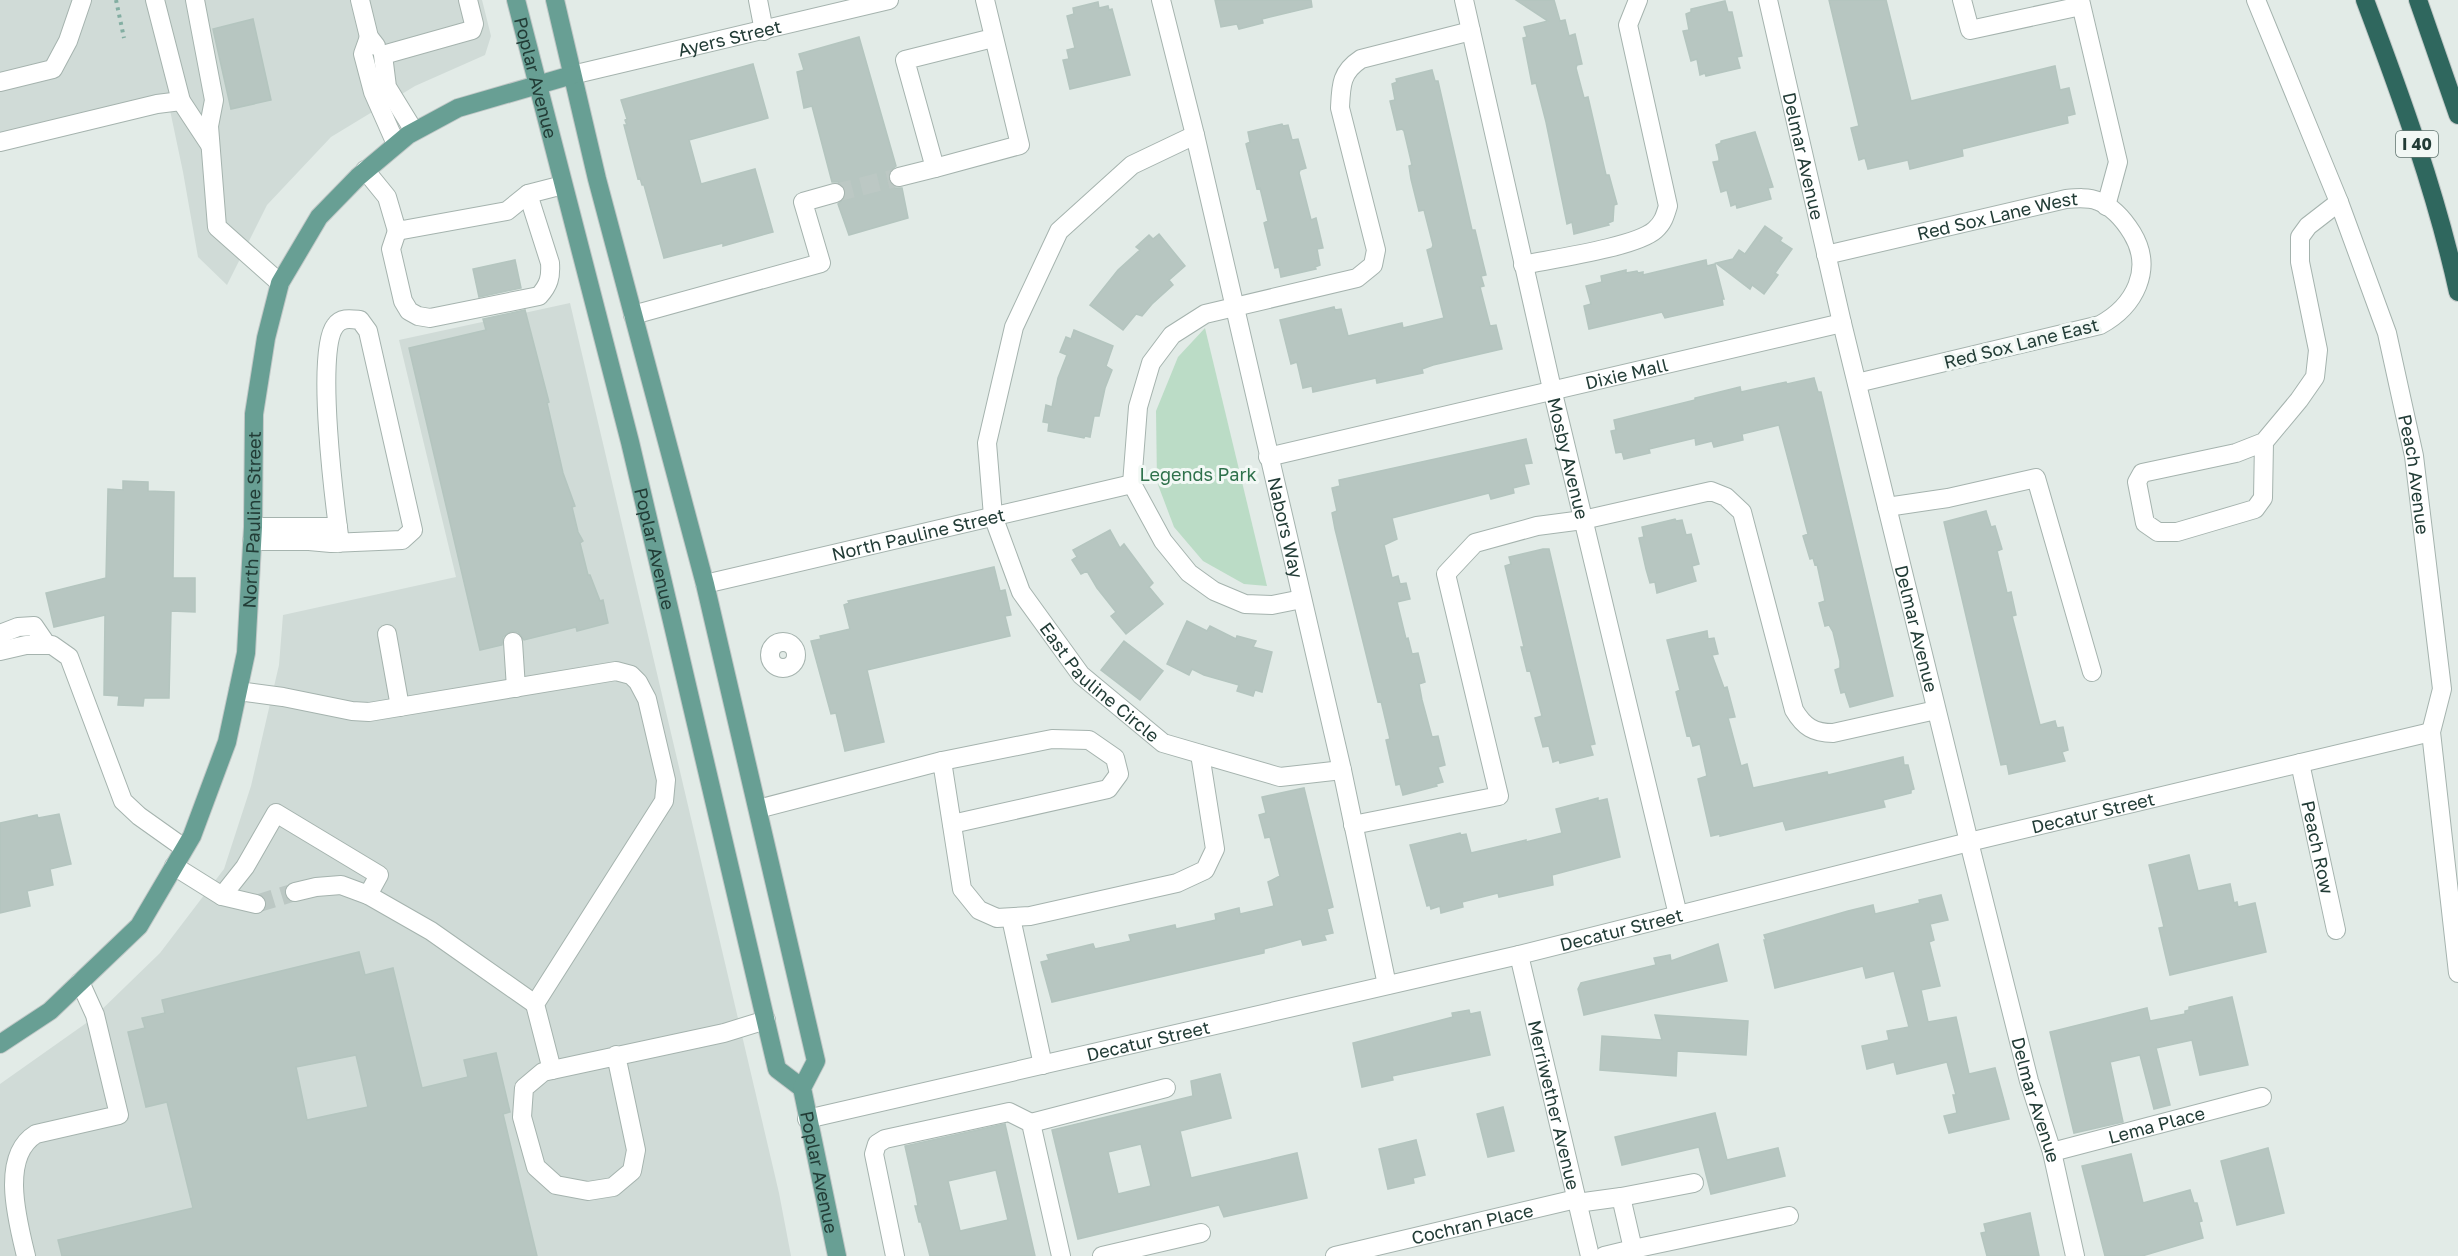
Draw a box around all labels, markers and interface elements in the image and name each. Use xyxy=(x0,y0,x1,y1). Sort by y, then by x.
street label: Poplar Avenue xyxy=(510,14,562,141)
street label: Ayers Street xyxy=(676,15,784,61)
street label: Delmar Avenue xyxy=(1778,90,1829,222)
road number: I 40 xyxy=(2396,131,2438,157)
street label: Red Sox Lane West xyxy=(1915,187,2079,244)
street label: Red Sox Lane East xyxy=(1941,313,2101,373)
street label: Dixie Mall xyxy=(1583,353,1670,394)
street label: Mosby Avenue xyxy=(1543,395,1594,521)
street label: Peach Avenue xyxy=(2394,412,2434,536)
street label: North Pauline Street xyxy=(237,431,265,609)
park label: Legends Park xyxy=(1139,463,1257,485)
street label: Nabors Way xyxy=(1263,475,1308,580)
street label: Poplar Avenue xyxy=(630,485,680,612)
street label: North Pauline Street xyxy=(829,503,1007,565)
street label: Delmar Avenue xyxy=(1891,563,1943,694)
street label: East Pauline Circle xyxy=(1035,618,1164,746)
street label: Decatur Street xyxy=(2029,787,2157,838)
street label: Peach Row xyxy=(2297,798,2339,896)
street label: Decatur Street xyxy=(1557,903,1685,955)
street label: Decatur Street xyxy=(1084,1016,1212,1065)
street label: Merriwether Avenue xyxy=(1524,1018,1585,1192)
street label: Delmar Avenue xyxy=(2007,1035,2065,1164)
street label: Lema Place xyxy=(2106,1101,2207,1148)
street label: Poplar Avenue xyxy=(796,1109,843,1235)
street label: Cochran Place xyxy=(1409,1199,1535,1249)

